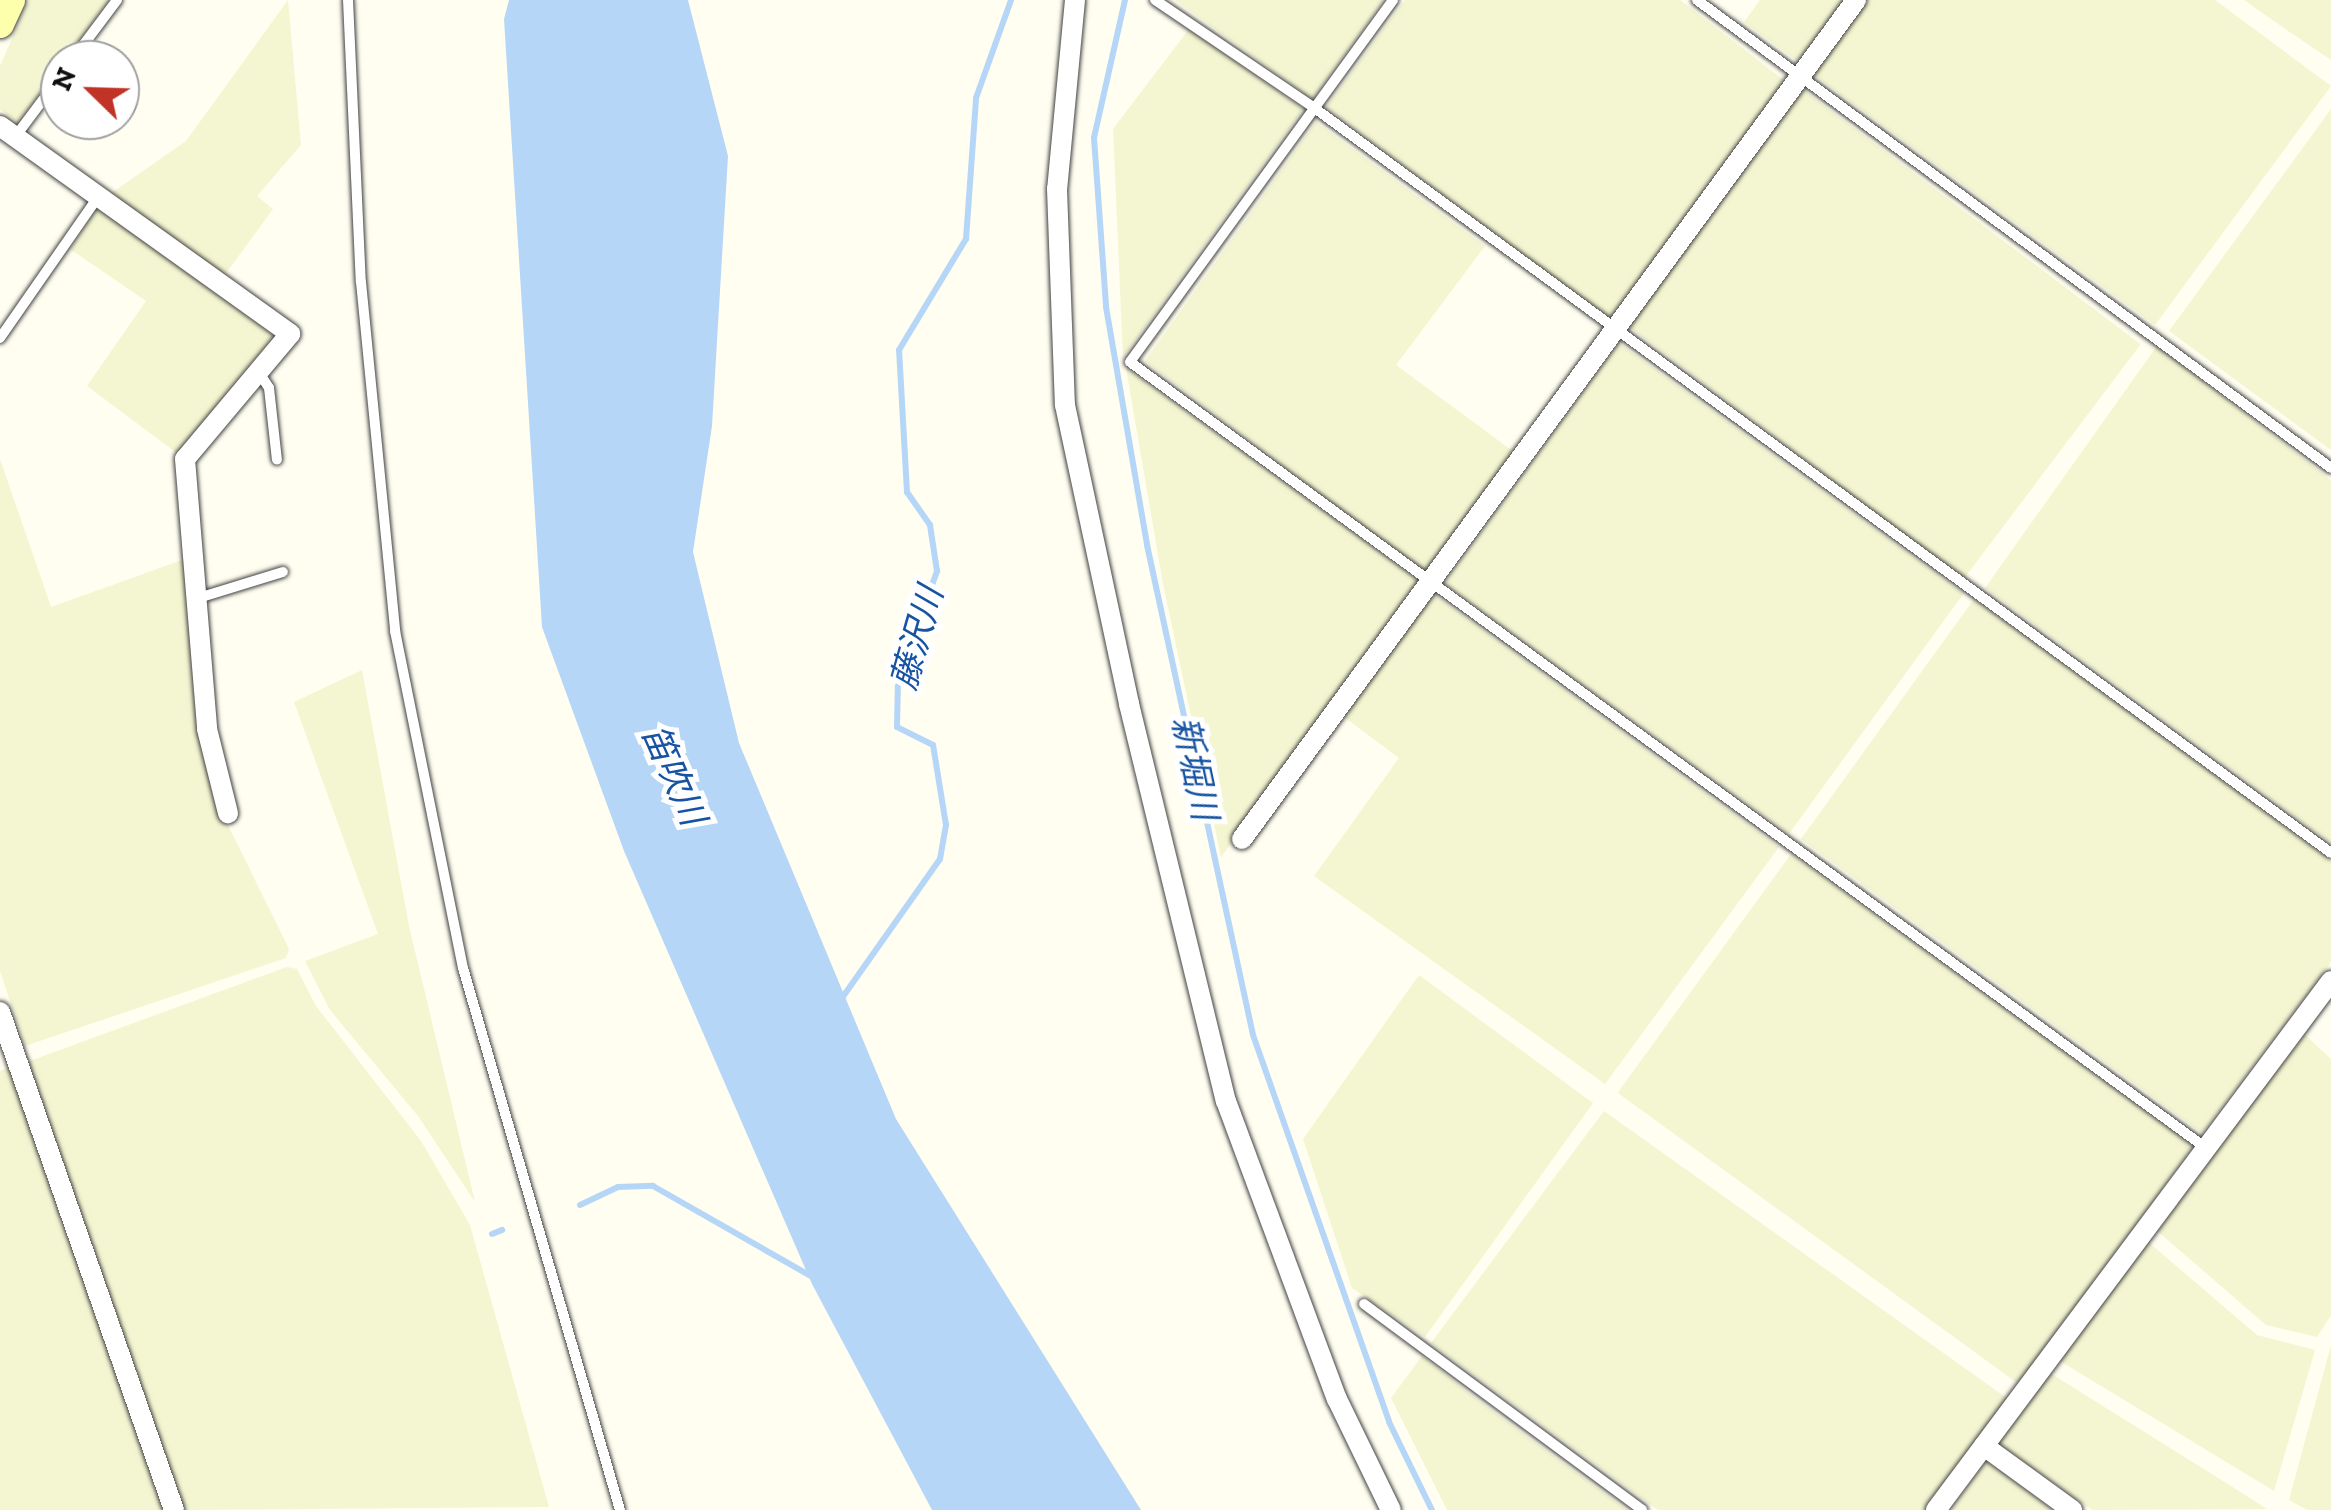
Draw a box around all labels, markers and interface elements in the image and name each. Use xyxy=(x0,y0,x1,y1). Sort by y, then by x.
north arrow xyxy=(40,40,140,140)
text: N xyxy=(44,63,83,95)
water label: 藤沢川 xyxy=(882,582,952,694)
water label: 新堀川 xyxy=(1164,712,1226,824)
water label: 笛吹川 xyxy=(633,718,715,832)

